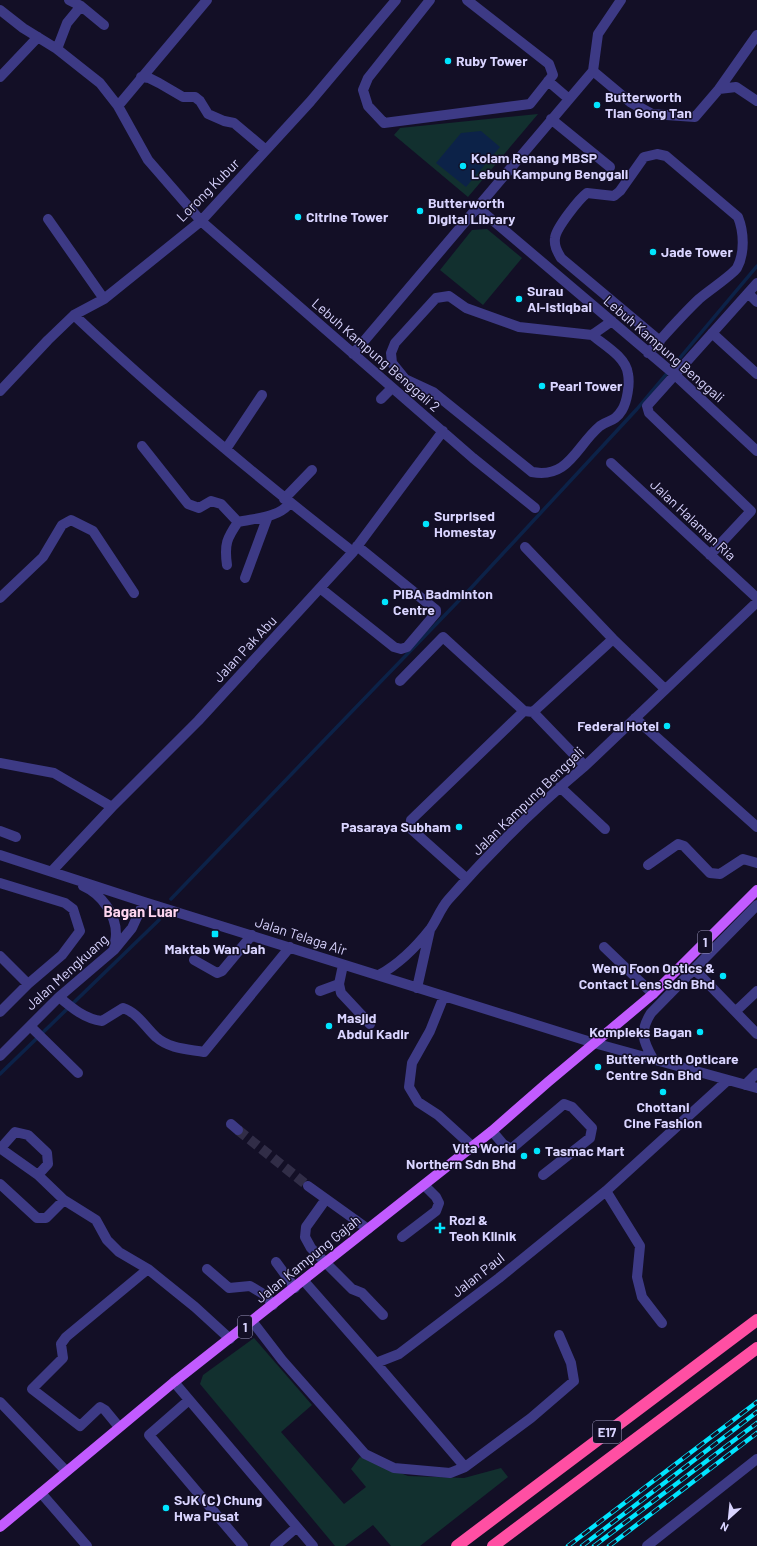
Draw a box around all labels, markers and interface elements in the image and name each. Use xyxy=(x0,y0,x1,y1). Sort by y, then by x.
place label: Ruby Tower xyxy=(456,52,528,69)
marker: Ruby Tower xyxy=(443,56,453,66)
place label: Butterworth Tian Gong Tan xyxy=(605,88,692,121)
marker: Butterworth Tian Gong Tan xyxy=(592,100,602,110)
place label: Kolam Renang MBSP Lebuh Kampung Benggali xyxy=(471,149,628,182)
street label: Lorong Kubur xyxy=(173,155,243,225)
marker: Kolam Renang MBSP Lebuh Kampung Benggali xyxy=(458,161,468,171)
place label: Butterworth Digital Library xyxy=(428,194,515,227)
marker: Butterworth Digital Library xyxy=(415,206,425,216)
place label: Citrine Tower xyxy=(306,208,389,225)
marker: Citrine Tower xyxy=(293,212,303,222)
place label: Jade Tower xyxy=(661,243,733,260)
marker: Jade Tower xyxy=(648,247,658,257)
place label: Surau Al-Istiqbal xyxy=(527,282,592,315)
street label: Lebuh Kampung Benggali xyxy=(601,292,728,406)
street label: Lebuh Kampung Benggali 2 xyxy=(309,294,444,415)
marker: Surau Al-Istiqbal xyxy=(514,294,524,304)
place label: Pearl Tower xyxy=(550,377,623,394)
marker: Pearl Tower xyxy=(537,381,547,391)
street label: Jalan Halaman Ria xyxy=(647,476,740,564)
place label: Surprised Homestay xyxy=(434,507,496,540)
marker: Surprised Homestay xyxy=(421,519,431,529)
place label: PIBA Badminton Centre xyxy=(393,585,493,618)
marker: PIBA Badminton Centre xyxy=(380,597,390,607)
street label: Jalan Pak Abu xyxy=(209,612,280,685)
place label: Federal Hotel xyxy=(577,717,659,734)
marker: Federal Hotel xyxy=(662,721,672,731)
street label: Jalan Kampung Benggali xyxy=(468,743,587,859)
place label: Pasaraya Subham xyxy=(341,818,451,835)
marker: Pasaraya Subham xyxy=(454,822,464,832)
district label: Bagan Luar xyxy=(103,902,179,920)
street label: Jalan Telaga Air xyxy=(253,913,349,958)
marker: Maktab Wan Jah xyxy=(210,929,220,939)
street label: Jalan Mengkuang xyxy=(22,930,111,1013)
road number: 1 xyxy=(698,931,712,953)
place label: Maktab Wan Jah xyxy=(165,940,265,957)
place label: Weng Foon Optics & Contact Lens Sdn Bhd xyxy=(579,959,715,992)
marker: Weng Foon Optics & Contact Lens Sdn Bhd xyxy=(718,971,728,981)
place label: Masjid Abdul Kadir xyxy=(337,1009,410,1042)
marker: Masjid Abdul Kadir xyxy=(324,1021,334,1031)
place label: Kompleks Bagan xyxy=(589,1023,692,1040)
marker: Kompleks Bagan xyxy=(695,1027,705,1037)
place label: Butterworth Opticare Centre Sdn Bhd xyxy=(606,1050,739,1083)
marker: Butterworth Opticare Centre Sdn Bhd xyxy=(593,1062,603,1072)
marker: Chottani Cine Fashion xyxy=(658,1087,668,1097)
place label: Chottani Cine Fashion xyxy=(624,1098,702,1131)
place label: Vita World Northern Sdn Bhd xyxy=(406,1139,516,1172)
place label: Tasmac Mart xyxy=(545,1142,625,1159)
marker: Tasmac Mart xyxy=(532,1146,542,1156)
marker: Vita World Northern Sdn Bhd xyxy=(519,1151,529,1161)
street label: Jalan Kampung Gajah xyxy=(252,1211,364,1306)
place label: Rozi & Teoh Klinik xyxy=(449,1211,517,1244)
marker: Rozi & Teoh Klinik xyxy=(434,1222,446,1234)
street label: Jalan Paul xyxy=(448,1249,507,1300)
road number: 1 xyxy=(238,1316,252,1338)
road number: E17 xyxy=(593,1421,621,1443)
place label: SJK (C) Chung Hwa Pusat xyxy=(174,1491,263,1524)
north arrow xyxy=(709,1498,749,1538)
marker: SJK (C) Chung Hwa Pusat xyxy=(161,1503,171,1513)
text: N xyxy=(718,1520,730,1535)

